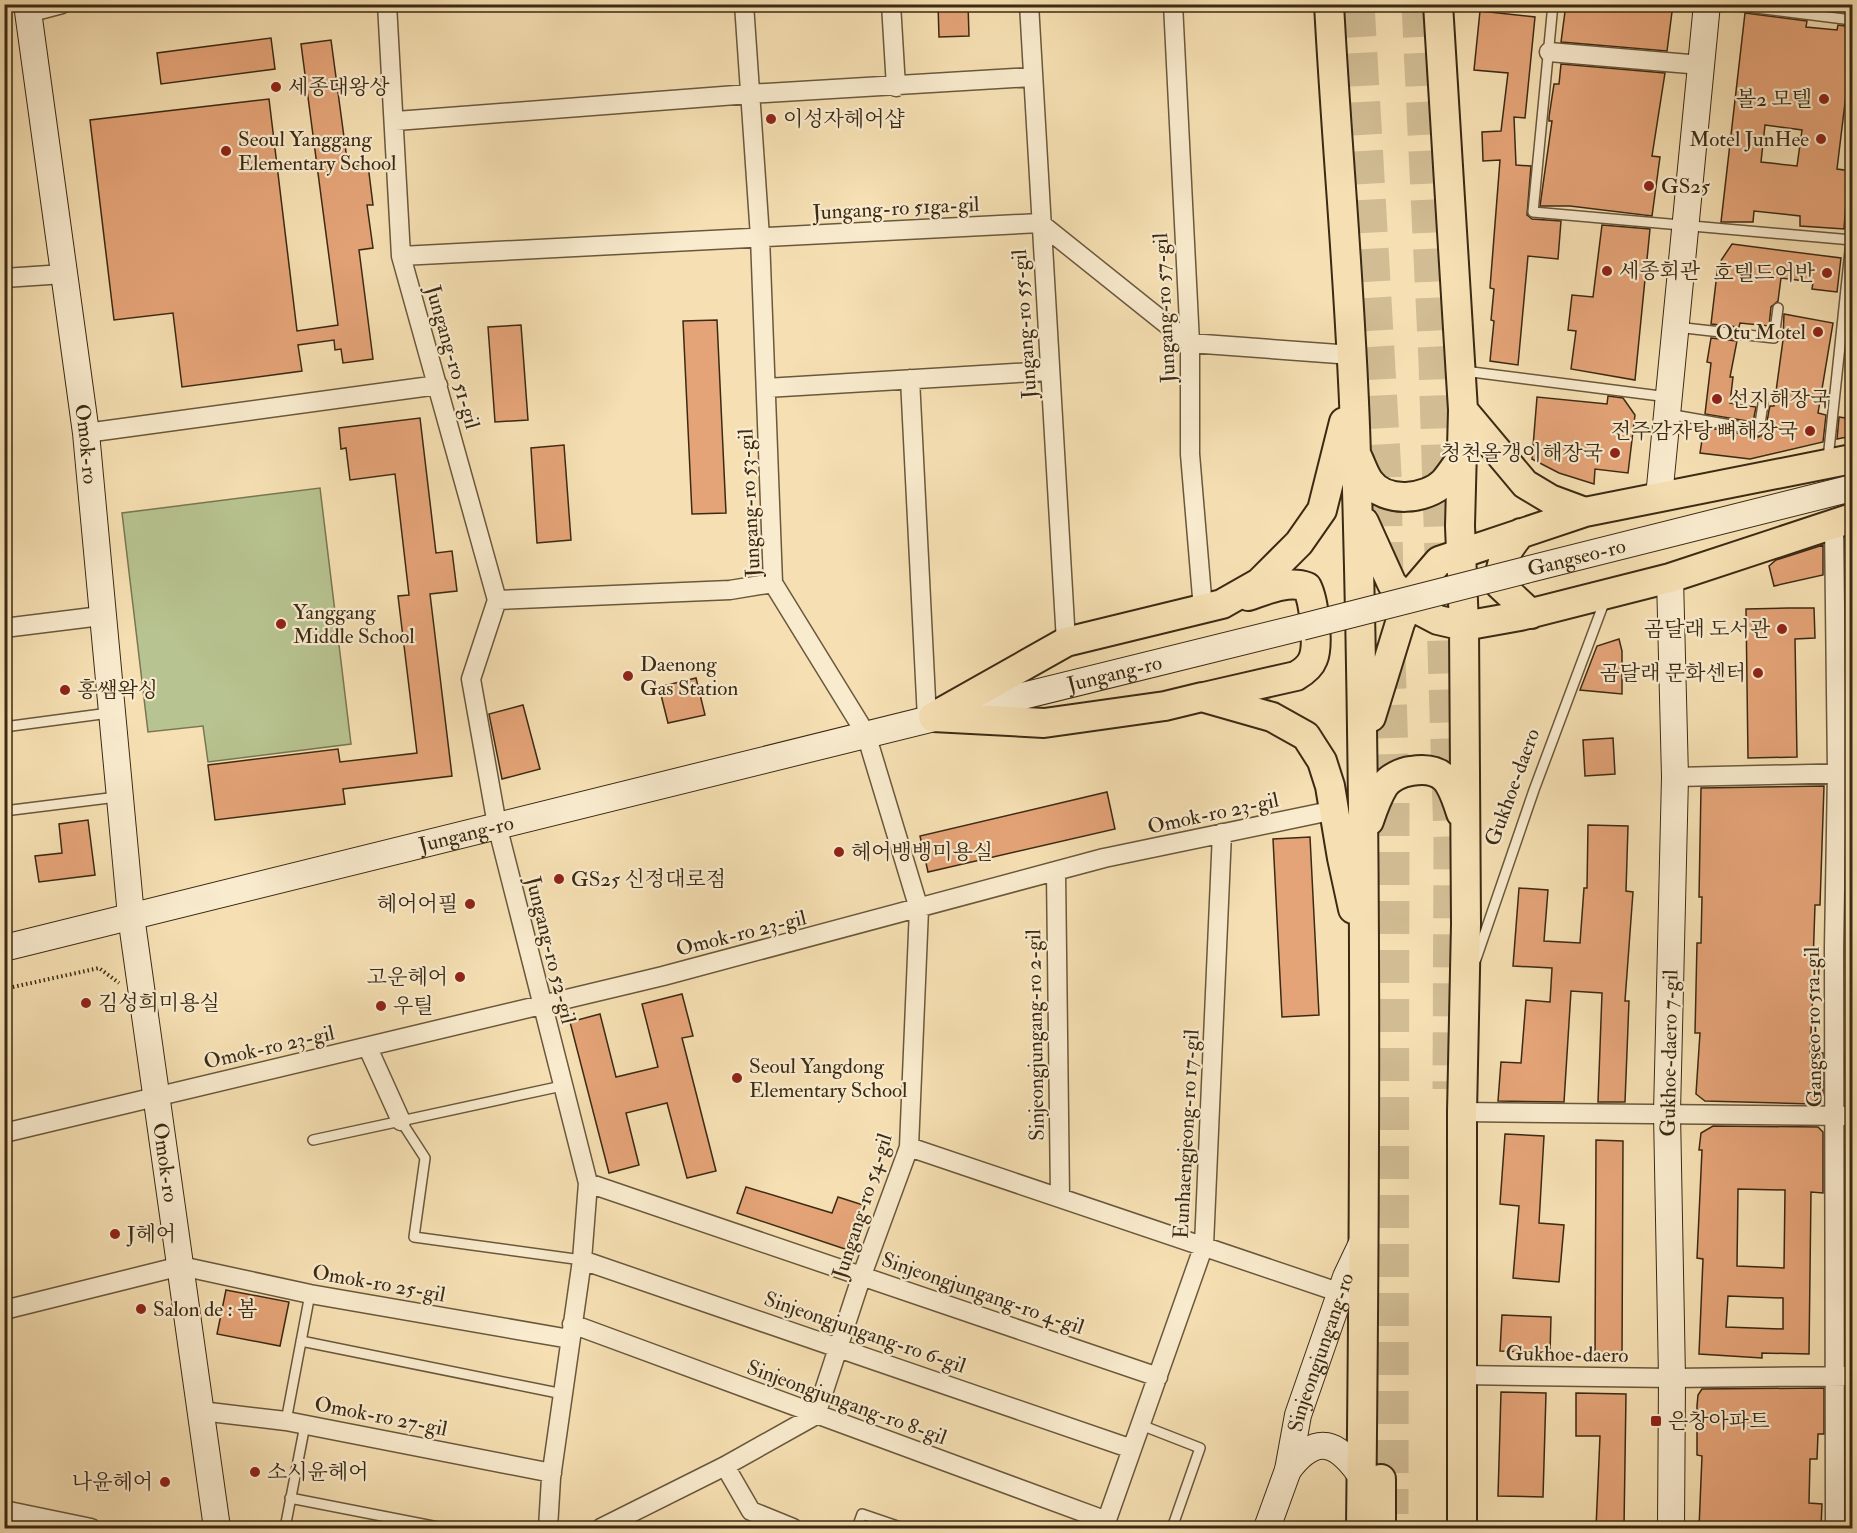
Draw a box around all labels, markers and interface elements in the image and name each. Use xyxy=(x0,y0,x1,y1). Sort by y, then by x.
place label: 세종대왕상 xyxy=(288,74,390,101)
marker: 세종대왕상 xyxy=(269,80,283,94)
place label: 볼2 모텔 xyxy=(1736,86,1812,113)
marker: 볼2 모텔 xyxy=(1817,92,1831,106)
place label: 이성자헤어샵 xyxy=(783,106,905,133)
marker: 이성자헤어샵 xyxy=(764,112,778,126)
place label: Seoul Yanggang Elementary School xyxy=(238,126,397,177)
place label: Motel JunHee xyxy=(1689,126,1809,153)
marker: Motel JunHee xyxy=(1814,132,1828,146)
marker: Seoul Yanggang Elementary School xyxy=(219,144,233,158)
place label: GS25 xyxy=(1661,173,1711,200)
marker: GS25 xyxy=(1642,179,1656,193)
street label: Jungang-ro 51ga-gil xyxy=(811,191,981,226)
street label: Jungang-ro 57-gil xyxy=(1147,232,1182,385)
street label: Jungang-ro 55-gil xyxy=(1006,248,1043,401)
place label: 세종회관 xyxy=(1619,258,1701,285)
place label: 호텔드어반 xyxy=(1714,260,1816,287)
marker: 세종회관 xyxy=(1600,264,1614,278)
marker: 호텔드어반 xyxy=(1820,266,1834,280)
street label: Jungang-ro 51-gil xyxy=(419,281,486,433)
place label: Otu Motel xyxy=(1716,319,1807,346)
marker: Otu Motel xyxy=(1811,325,1825,339)
place label: 선지해장국 xyxy=(1729,386,1830,413)
marker: 선지해장국 xyxy=(1710,392,1724,406)
street label: Omok-ro xyxy=(68,402,104,485)
place label: 전주감자탕 뼈해장국 xyxy=(1611,418,1798,445)
marker: 전주감자탕 뼈해장국 xyxy=(1803,424,1817,438)
street label: Jungang-ro 53-gil xyxy=(732,427,767,579)
place label: 청천올갱이해장국 xyxy=(1441,440,1603,467)
marker: 청천올갱이해장국 xyxy=(1608,446,1622,460)
street label: Gangseo-ro xyxy=(1525,532,1629,583)
place label: Yanggang Middle School xyxy=(293,599,415,650)
place label: 곰달래 도서관 xyxy=(1644,616,1771,643)
marker: Yanggang Middle School xyxy=(274,617,288,631)
marker: 곰달래 도서관 xyxy=(1775,622,1789,636)
street label: Jungang-ro xyxy=(1064,649,1165,699)
place label: Daenong Gas Station xyxy=(640,651,738,702)
place label: 곰달래 문화센터 xyxy=(1600,660,1746,687)
marker: 곰달래 문화센터 xyxy=(1751,666,1765,680)
marker: Daenong Gas Station xyxy=(621,669,635,683)
place label: 홍쌤왁싱 xyxy=(77,677,158,704)
marker: 홍쌤왁싱 xyxy=(58,683,72,697)
street label: Gukhoe-daero xyxy=(1479,725,1546,850)
street label: Omok-ro 23-gil xyxy=(1145,786,1282,841)
street label: Jungang-ro xyxy=(415,809,516,859)
place label: 헤어뱅뱅미용실 xyxy=(851,839,993,866)
marker: 헤어뱅뱅미용실 xyxy=(832,845,846,859)
place label: GS25 신정대로점 xyxy=(571,866,726,893)
marker: GS25 신정대로점 xyxy=(552,872,566,886)
street label: Jungang-ro 52-gil xyxy=(519,873,582,1027)
place label: 헤어어필 xyxy=(377,891,458,918)
marker: 헤어어필 xyxy=(463,897,477,911)
street label: Omok-ro 23-gil xyxy=(673,904,810,963)
street label: Sinjeongjungang-ro 2-gil xyxy=(1020,928,1051,1141)
street label: Gangseo-ro 5ra-gil xyxy=(1799,946,1828,1108)
place label: 고운헤어 xyxy=(367,964,448,991)
street label: Gukhoe-daero 7-gil xyxy=(1655,969,1684,1137)
marker: 고운헤어 xyxy=(453,970,467,984)
place label: 김성희미용실 xyxy=(98,990,220,1017)
place label: 우틸 xyxy=(393,993,434,1020)
marker: 김성희미용실 xyxy=(79,996,93,1010)
marker: 우틸 xyxy=(374,999,388,1013)
street label: Omok-ro 23-gil xyxy=(201,1019,338,1076)
street label: Eunhaengjeong-ro 17-gil xyxy=(1168,1028,1206,1240)
place label: Seoul Yangdong Elementary School xyxy=(749,1053,908,1104)
marker: Seoul Yangdong Elementary School xyxy=(730,1071,744,1085)
street label: Omok-ro xyxy=(146,1121,184,1204)
street label: Jungang-ro 54-gil xyxy=(826,1129,899,1283)
place label: J헤어 xyxy=(126,1221,176,1248)
marker: J헤어 xyxy=(108,1227,122,1241)
street label: Sinjeongjungang-ro 4-gil xyxy=(878,1246,1088,1341)
street label: Omok-ro 25-gil xyxy=(310,1259,448,1309)
street label: Sinjeongjungang-ro xyxy=(1282,1269,1360,1434)
street label: Sinjeongjungang-ro 6-gil xyxy=(760,1285,970,1380)
place label: Salon de : 봄 xyxy=(153,1296,257,1323)
marker: Salon de : 봄 xyxy=(134,1302,148,1316)
street label: Gukhoe-daero xyxy=(1505,1340,1629,1369)
street label: Sinjeongjungang-ro 8-gil xyxy=(743,1354,951,1451)
street label: Omok-ro 27-gil xyxy=(312,1390,450,1443)
place label: 은창아파트 xyxy=(1668,1408,1769,1435)
marker: 은창아파트 xyxy=(1649,1414,1663,1428)
place label: 소시윤헤어 xyxy=(267,1459,368,1486)
marker: 소시윤헤어 xyxy=(248,1465,262,1479)
place label: 나윤헤어 xyxy=(72,1469,153,1496)
marker: 나윤헤어 xyxy=(158,1475,172,1489)

